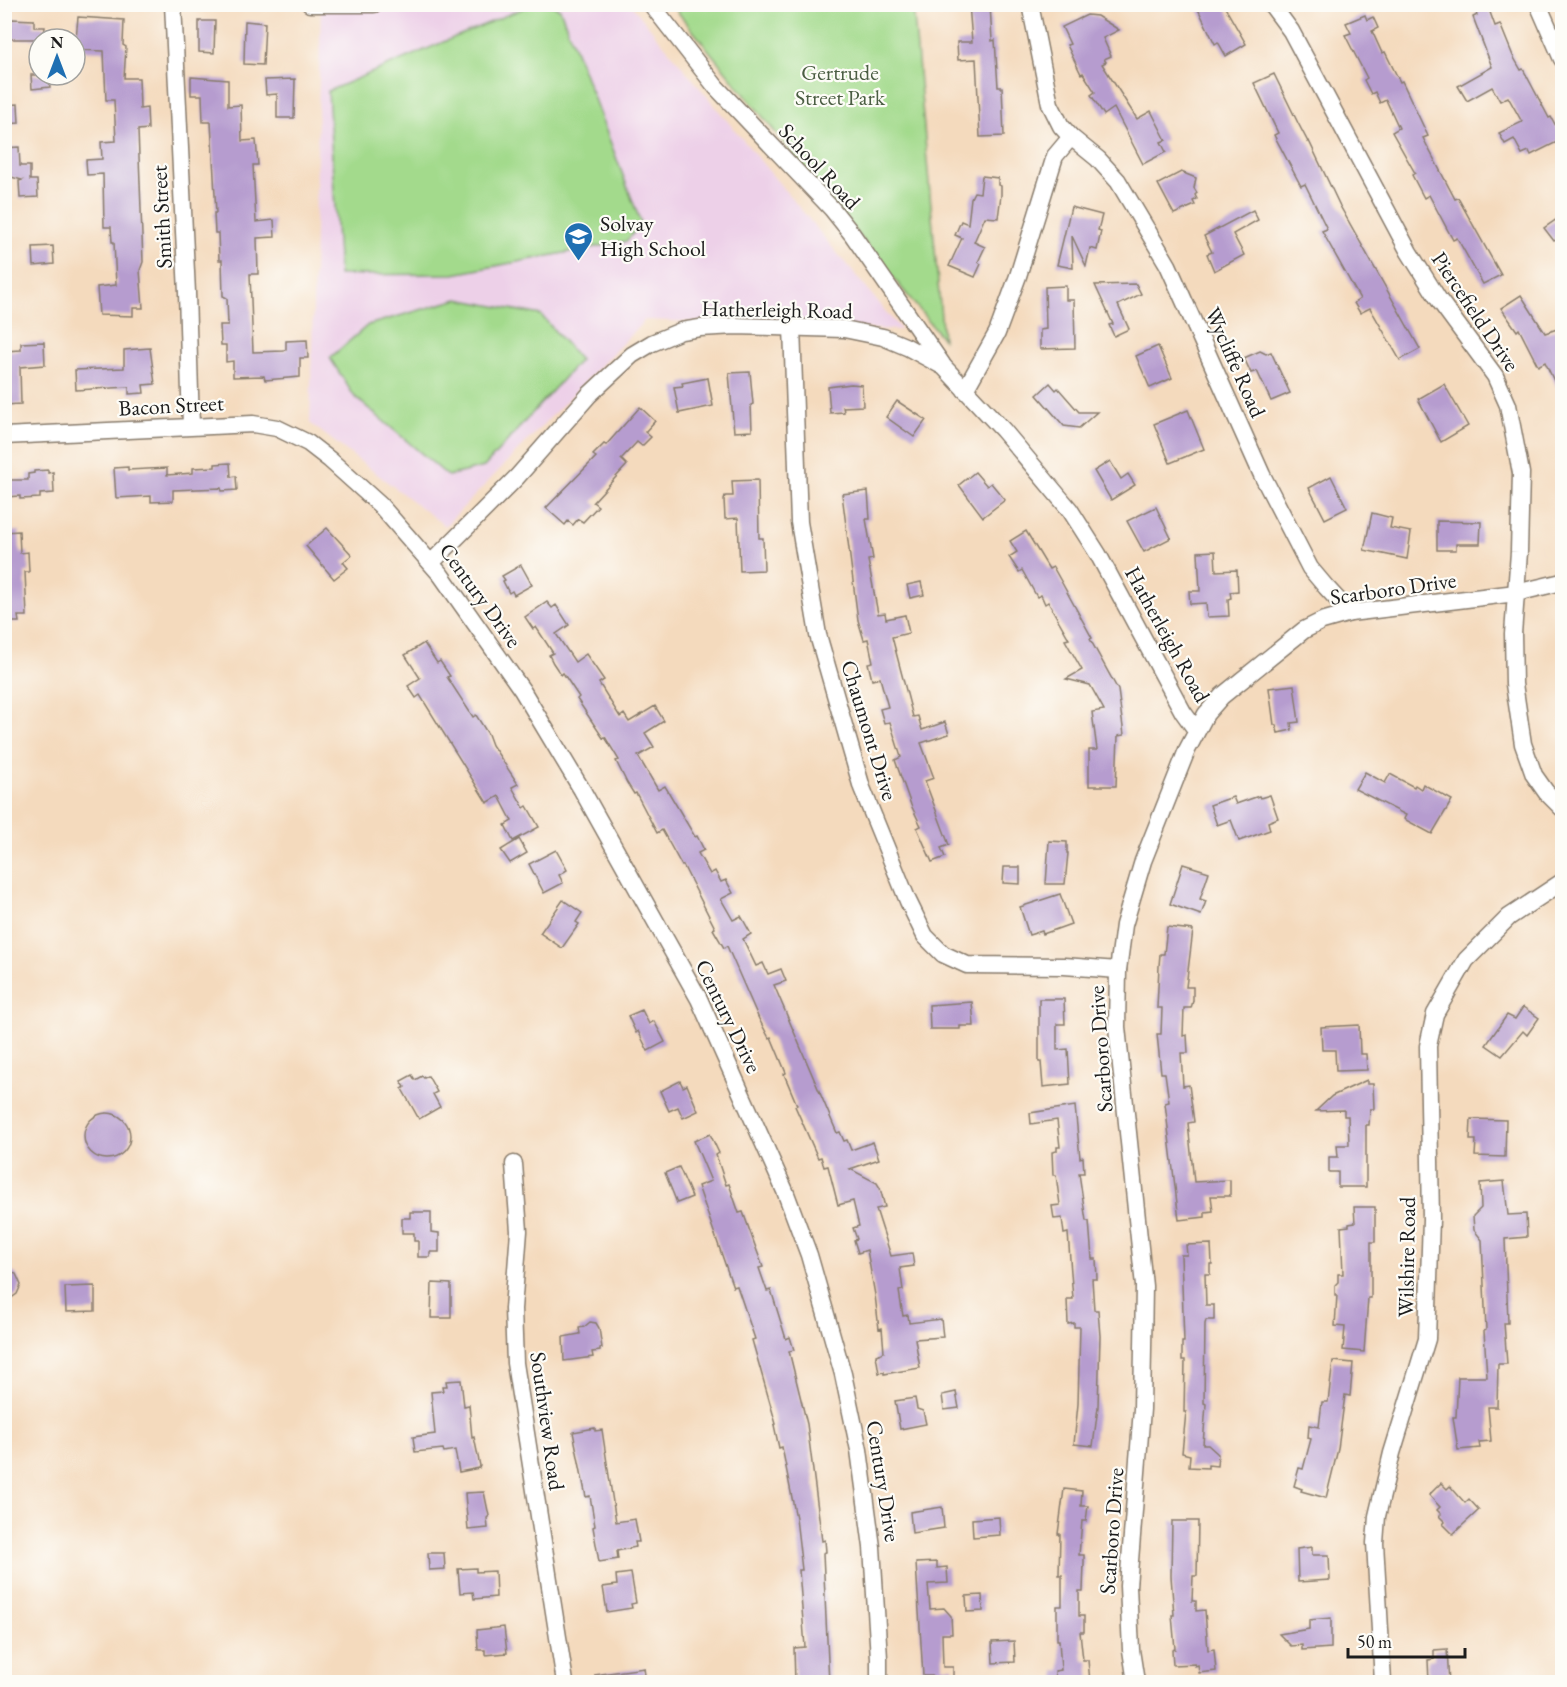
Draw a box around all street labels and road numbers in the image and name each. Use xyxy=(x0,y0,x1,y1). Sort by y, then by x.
street label: School Road xyxy=(772,117,868,216)
street label: Smith Street xyxy=(144,164,179,270)
street label: Piercefield Drive xyxy=(1425,246,1527,377)
street label: Hatherleigh Road xyxy=(701,294,854,325)
street label: Wycliffe Road xyxy=(1198,302,1273,423)
street label: Bacon Street xyxy=(118,388,225,423)
street label: Century Drive xyxy=(433,537,529,654)
street label: Hatherleigh Road xyxy=(1118,561,1217,708)
street label: Scarboro Drive xyxy=(1328,565,1458,612)
street label: Chaumont Drive xyxy=(834,656,905,804)
street label: Century Drive xyxy=(689,955,769,1078)
street label: Scarboro Drive xyxy=(1082,984,1119,1113)
street label: Wilshire Road xyxy=(1391,1196,1422,1318)
street label: Southview Road xyxy=(523,1350,572,1493)
street label: Century Drive xyxy=(860,1418,907,1544)
street label: Scarboro Drive xyxy=(1093,1466,1130,1595)

